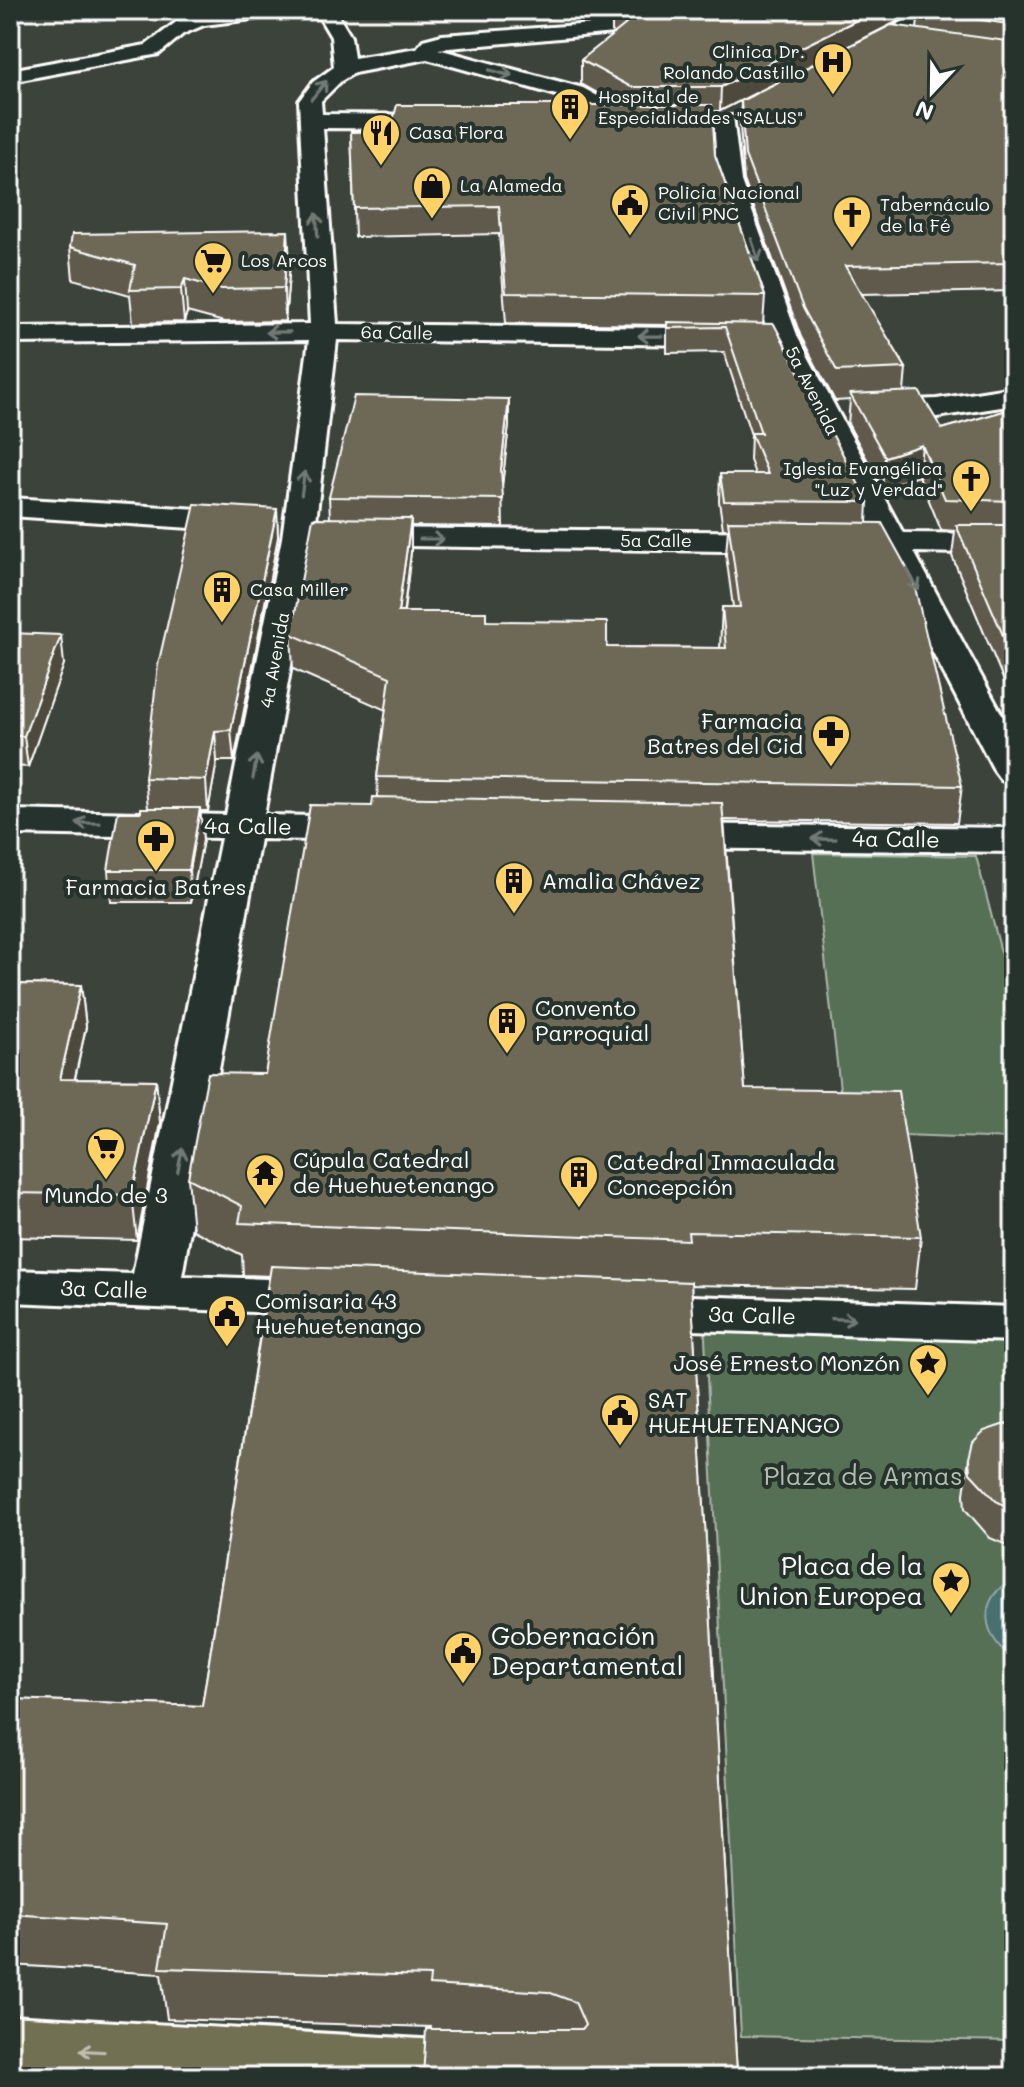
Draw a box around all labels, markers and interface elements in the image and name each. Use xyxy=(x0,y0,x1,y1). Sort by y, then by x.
place label: Clinica Dr. Rolando Castillo xyxy=(663,39,805,84)
hospital icon: Clinica Dr. Rolando Castillo xyxy=(812,41,854,96)
north arrow xyxy=(892,52,972,132)
one-way arrow xyxy=(488,66,514,81)
one-way arrow xyxy=(311,80,328,101)
place label: Hospital de Especialidades "SALUS" xyxy=(598,84,803,129)
building icon: Hospital de Especialidades "SALUS" xyxy=(549,86,591,141)
text: N xyxy=(911,94,937,128)
restaurant icon: Casa Flora xyxy=(360,112,402,167)
place label: Casa Flora xyxy=(409,120,504,144)
shop icon: La Alameda xyxy=(411,165,453,220)
place label: La Alameda xyxy=(460,173,563,197)
place label: Policia Nacional Civil PNC xyxy=(658,180,800,225)
public building icon: Policia Nacional Civil PNC xyxy=(609,182,651,237)
place label: Tabernáculo de la Fé xyxy=(880,192,990,237)
church icon: Tabernáculo de la Fé xyxy=(831,194,873,249)
one-way arrow xyxy=(310,212,325,239)
one-way arrow xyxy=(748,237,763,262)
supermarket icon: Los Arcos xyxy=(192,240,234,295)
place label: Los Arcos xyxy=(241,248,327,272)
street label: 6a Calle xyxy=(361,319,433,345)
one-way arrow xyxy=(265,324,292,340)
one-way arrow xyxy=(637,328,664,344)
street label: 5a Avenida xyxy=(780,342,846,439)
place label: Iglesia Evangélica "Luz y Verdad" xyxy=(783,456,943,501)
church icon: Iglesia Evangélica "Luz y Verdad" xyxy=(950,458,992,513)
one-way arrow xyxy=(296,471,311,497)
street label: 5a Calle xyxy=(620,528,692,552)
one-way arrow xyxy=(418,531,445,547)
one-way arrow xyxy=(905,567,921,591)
building icon: Casa Miller xyxy=(201,569,243,624)
place label: Casa Miller xyxy=(250,577,349,601)
street label: 4a Avenida xyxy=(254,610,294,710)
place label: Farmacia Batres del Cid xyxy=(647,706,803,760)
pharmacy icon: Farmacia Batres del Cid xyxy=(810,713,852,768)
one-way arrow xyxy=(249,755,264,780)
street label: 4a Calle xyxy=(204,810,292,841)
one-way arrow xyxy=(75,815,102,831)
pharmacy icon: Farmacia Batres xyxy=(135,818,177,873)
street label: 4a Calle xyxy=(852,823,940,854)
one-way arrow xyxy=(811,831,838,847)
building icon: Amalia Chávez xyxy=(493,860,535,915)
place label: Amalia Chávez xyxy=(542,866,701,895)
place label: Farmacia Batres xyxy=(65,872,247,901)
place label: Convento Parroquial xyxy=(535,993,649,1047)
building icon: Convento Parroquial xyxy=(486,1000,528,1055)
supermarket icon: Mundo de 3 xyxy=(85,1126,127,1181)
place label: Cúpula Catedral de Huehuetenango xyxy=(293,1145,494,1199)
place label: Catedral Inmaculada Concepción xyxy=(607,1147,836,1201)
one-way arrow xyxy=(173,1148,188,1173)
temple icon: Cúpula Catedral de Huehuetenango xyxy=(244,1152,286,1207)
building icon: Catedral Inmaculada Concepción xyxy=(558,1154,600,1209)
place label: Mundo de 3 xyxy=(44,1180,168,1209)
street label: 3a Calle xyxy=(60,1272,148,1305)
place label: Comisaria 43 Huehuetenango xyxy=(255,1286,422,1340)
public building icon: Comisaria 43 Huehuetenango xyxy=(206,1293,248,1348)
street label: 3a Calle xyxy=(708,1298,796,1331)
one-way arrow xyxy=(829,1312,856,1327)
place icon: José Ernesto Monzón xyxy=(907,1342,949,1397)
place label: José Ernesto Monzón xyxy=(673,1348,900,1377)
place label: SAT HUEHUETENANGO xyxy=(648,1385,840,1439)
public building icon: SAT HUEHUETENANGO xyxy=(599,1392,641,1447)
park label: Plaza de Armas xyxy=(763,1458,963,1492)
place label: Placa de la Union Europea xyxy=(739,1548,923,1612)
place icon: Placa de la Union Europea xyxy=(930,1560,972,1615)
place label: Gobernación Departamental xyxy=(491,1618,683,1682)
public building icon: Gobernación Departamental xyxy=(442,1630,484,1685)
one-way arrow xyxy=(79,2043,106,2058)

